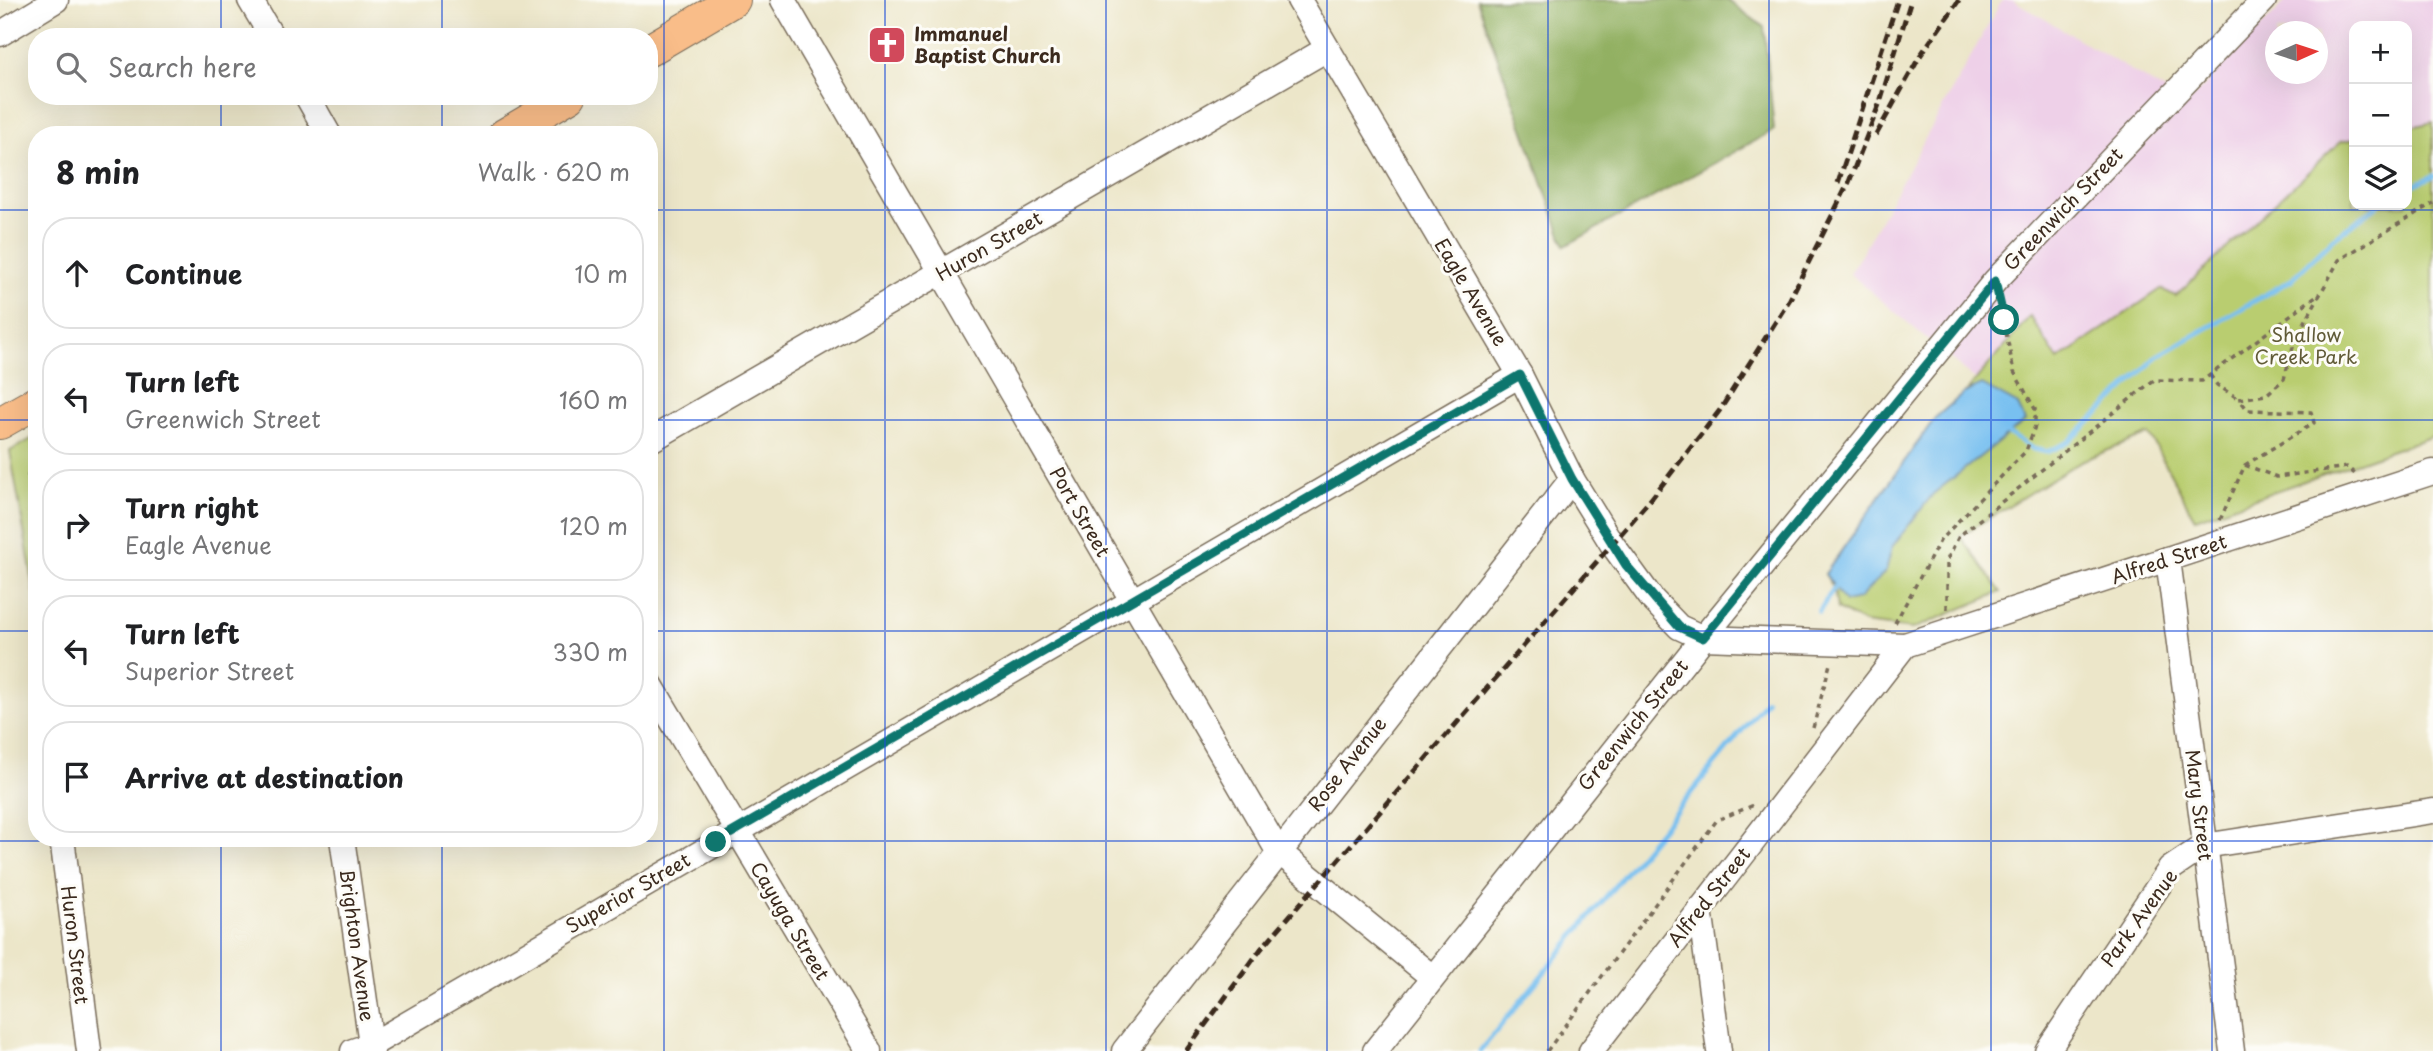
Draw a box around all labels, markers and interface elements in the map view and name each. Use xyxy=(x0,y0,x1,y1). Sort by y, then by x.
place label: Immanuel Baptist Church xyxy=(914,19,1061,69)
north arrow xyxy=(2265,21,2328,84)
map controls xyxy=(2349,21,2412,210)
button: + xyxy=(2349,21,2412,84)
church icon: Immanuel Baptist Church xyxy=(866,24,908,66)
search box xyxy=(28,28,658,105)
text: Search here xyxy=(108,47,257,86)
icon: search xyxy=(52,48,90,86)
button: − xyxy=(2349,84,2412,147)
street label: Greenwich Street xyxy=(1996,140,2129,276)
button: layers xyxy=(2349,147,2412,210)
text: 8 min xyxy=(56,149,140,194)
text: Walk · 620 m xyxy=(478,154,630,189)
street label: Huron Street xyxy=(930,203,1047,287)
street label: Eagle Avenue xyxy=(1429,232,1515,351)
icon: ahead xyxy=(58,254,96,292)
text: Continue xyxy=(125,254,242,293)
text: 10 m xyxy=(574,256,628,291)
route start xyxy=(1988,304,2019,335)
park label: Shallow Creek Park xyxy=(2255,320,2358,370)
text: Turn left xyxy=(125,362,240,401)
icon: left xyxy=(58,380,96,418)
text: 160 m xyxy=(559,382,628,417)
text: Greenwich Street xyxy=(125,401,321,436)
street label: Port Street xyxy=(1044,461,1118,562)
text: Turn right xyxy=(125,488,259,527)
icon: right xyxy=(58,506,96,544)
text: 120 m xyxy=(560,508,628,543)
street label: Alfred Street xyxy=(2107,526,2230,590)
text: Eagle Avenue xyxy=(125,527,272,562)
text: Turn left xyxy=(125,614,240,653)
icon: left xyxy=(58,632,96,670)
text: 330 m xyxy=(552,634,628,669)
text: Superior Street xyxy=(125,653,294,688)
street label: Greenwich Street xyxy=(1570,653,1694,796)
street label: Rose Avenue xyxy=(1300,710,1392,817)
street label: Mary Street xyxy=(2179,748,2221,862)
icon: arrive xyxy=(58,758,96,796)
text: Arrive at destination xyxy=(125,758,404,797)
route end xyxy=(700,826,731,857)
street label: Alfred Street xyxy=(1660,840,1756,952)
street label: Superior Street xyxy=(560,845,695,939)
street label: Cayuga Street xyxy=(744,856,837,985)
street label: Park Avenue xyxy=(2093,863,2183,972)
street label: Brighton Avenue xyxy=(333,867,383,1023)
street label: Huron Street xyxy=(55,884,97,1006)

